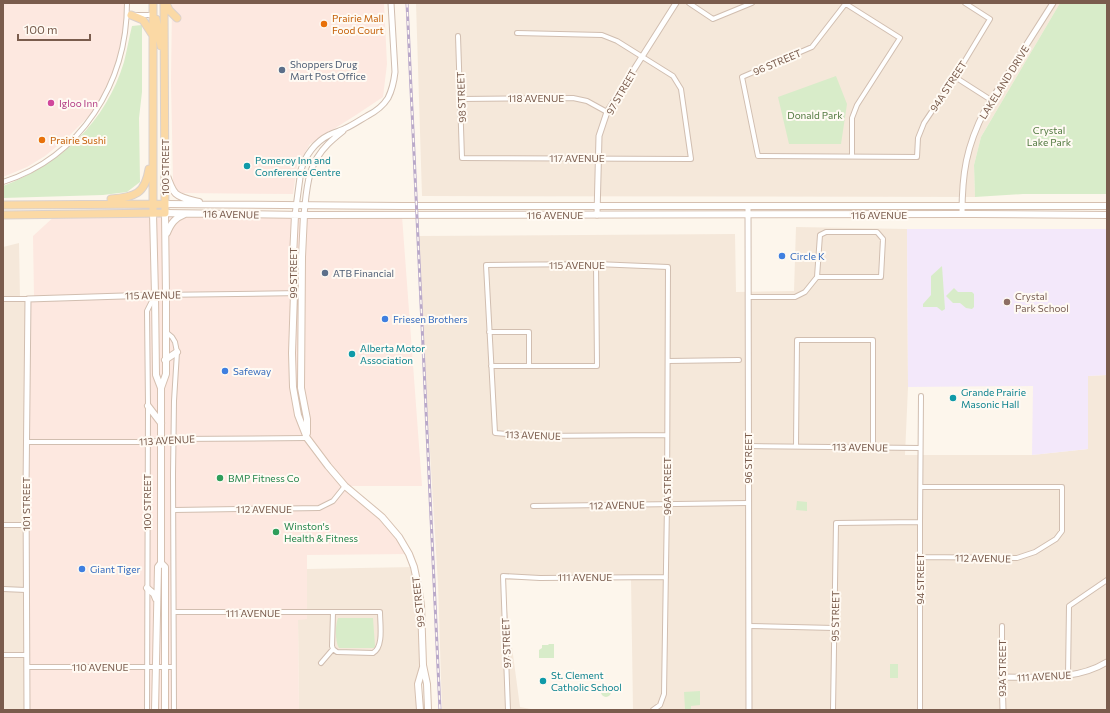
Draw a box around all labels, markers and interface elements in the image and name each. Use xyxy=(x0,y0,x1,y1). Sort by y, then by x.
place label: Prairie Mall Food Court xyxy=(332,12,384,36)
scale bar xyxy=(18,16,90,42)
marker: Prairie Mall Food Court xyxy=(319,19,329,29)
text: 100 m xyxy=(24,22,58,36)
street label: LAKELAND DRIVE xyxy=(977,43,1031,121)
street label: 96 STREET xyxy=(751,46,803,78)
place label: Shoppers Drug Mart Post Office xyxy=(290,58,366,82)
street label: 94A STREET xyxy=(927,58,969,114)
marker: Shoppers Drug Mart Post Office xyxy=(277,65,287,75)
street label: 97 STREET xyxy=(603,67,639,117)
street label: 98 STREET xyxy=(454,71,468,123)
street label: 118 AVENUE xyxy=(508,92,564,104)
place label: Igloo Inn xyxy=(59,97,98,109)
marker: Igloo Inn xyxy=(46,98,56,108)
park label: Donald Park xyxy=(787,109,843,121)
park label: Crystal Lake Park xyxy=(1027,124,1072,148)
place label: Prairie Sushi xyxy=(50,134,106,146)
marker: Prairie Sushi xyxy=(37,135,47,145)
street label: 100 STREET xyxy=(159,138,171,195)
street label: 117 AVENUE xyxy=(549,152,605,164)
place label: Pomeroy Inn and Conference Centre xyxy=(255,154,341,178)
marker: Pomeroy Inn and Conference Centre xyxy=(242,161,252,171)
street label: 116 AVENUE xyxy=(203,208,259,220)
street label: 116 AVENUE xyxy=(527,209,583,221)
street label: 116 AVENUE xyxy=(851,209,907,221)
street label: 99 STREET xyxy=(287,247,299,299)
place label: Circle K xyxy=(790,250,825,262)
marker: Circle K xyxy=(777,251,787,261)
street label: 115 AVENUE xyxy=(549,259,605,271)
place label: ATB Financial xyxy=(333,267,394,279)
marker: ATB Financial xyxy=(320,268,330,278)
street label: 115 AVENUE xyxy=(125,289,181,301)
place label: Crystal Park School xyxy=(1015,290,1069,314)
marker: Crystal Park School xyxy=(1002,297,1012,307)
place label: Friesen Brothers xyxy=(393,313,468,325)
marker: Friesen Brothers xyxy=(380,314,390,324)
place label: Alberta Motor Association xyxy=(360,342,425,366)
marker: Alberta Motor Association xyxy=(347,349,357,359)
place label: Safeway xyxy=(233,365,271,377)
marker: Safeway xyxy=(220,366,230,376)
place label: Grande Prairie Masonic Hall xyxy=(961,386,1026,410)
marker: Grande Prairie Masonic Hall xyxy=(948,393,958,403)
street label: 113 AVENUE xyxy=(505,428,561,442)
street label: 96 STREET xyxy=(742,432,754,484)
street label: 113 AVENUE xyxy=(139,433,195,447)
street label: 113 AVENUE xyxy=(832,441,888,453)
street label: 96A STREET xyxy=(661,456,673,515)
place label: BMP Fitness Co xyxy=(228,472,299,484)
street label: 100 STREET xyxy=(141,473,153,530)
marker: BMP Fitness Co xyxy=(215,473,225,483)
street label: 101 STREET xyxy=(20,476,32,531)
street label: 112 AVENUE xyxy=(589,499,645,511)
street label: 112 AVENUE xyxy=(236,503,292,515)
place label: Winston's Health & Fitness xyxy=(284,520,358,544)
marker: Winston's Health & Fitness xyxy=(271,527,281,537)
street label: 112 AVENUE xyxy=(955,552,1011,564)
street label: 94 STREET xyxy=(914,553,926,605)
place label: Giant Tiger xyxy=(90,563,140,575)
marker: Giant Tiger xyxy=(77,564,87,574)
street label: 111 AVENUE xyxy=(558,571,612,583)
street label: 99 STREET xyxy=(409,575,427,628)
street label: 95 STREET xyxy=(829,590,841,642)
street label: 111 AVENUE xyxy=(226,607,280,619)
street label: 97 STREET xyxy=(499,617,513,668)
street label: 93A STREET xyxy=(996,639,1008,697)
street label: 110 AVENUE xyxy=(72,661,128,673)
place label: St. Clement Catholic School xyxy=(551,669,622,693)
street label: 111 AVENUE xyxy=(1016,669,1072,683)
marker: St. Clement Catholic School xyxy=(538,676,548,686)

